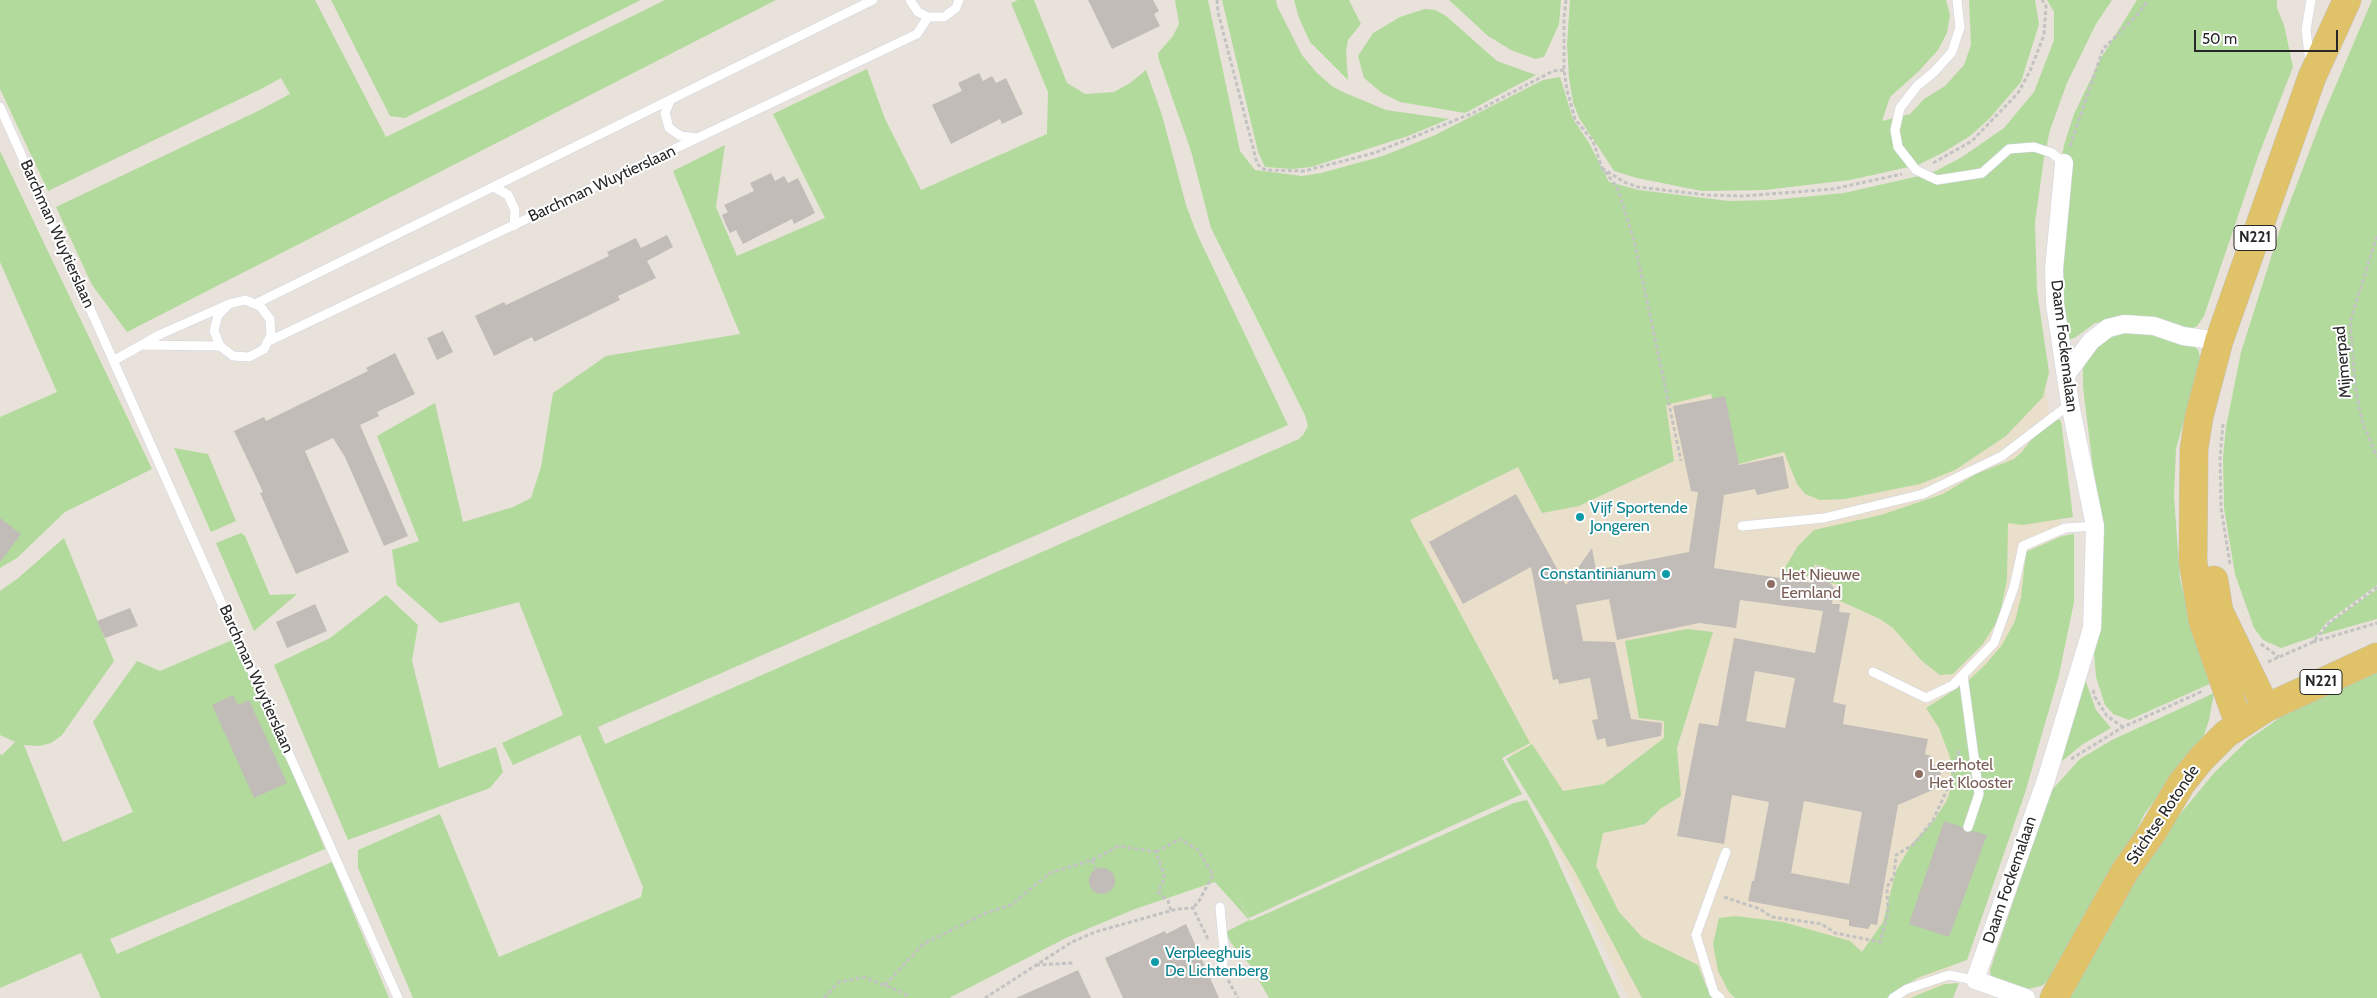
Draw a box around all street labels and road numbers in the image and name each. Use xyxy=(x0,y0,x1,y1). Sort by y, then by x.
street label: Barchman Wuytierslaan xyxy=(525,141,679,227)
street label: Barchman Wuytierslaan xyxy=(16,157,98,311)
road number: N221 xyxy=(2234,226,2276,250)
street label: Daam Fockemalaan xyxy=(2046,279,2082,413)
street label: Mijmerpad xyxy=(2330,325,2356,399)
street label: Barchman Wuytierslaan xyxy=(215,602,297,756)
road number: N221 xyxy=(2300,670,2342,694)
street label: Stichtse Rotonde xyxy=(2123,762,2203,868)
street label: Daam Fockemalaan xyxy=(1979,814,2041,946)

